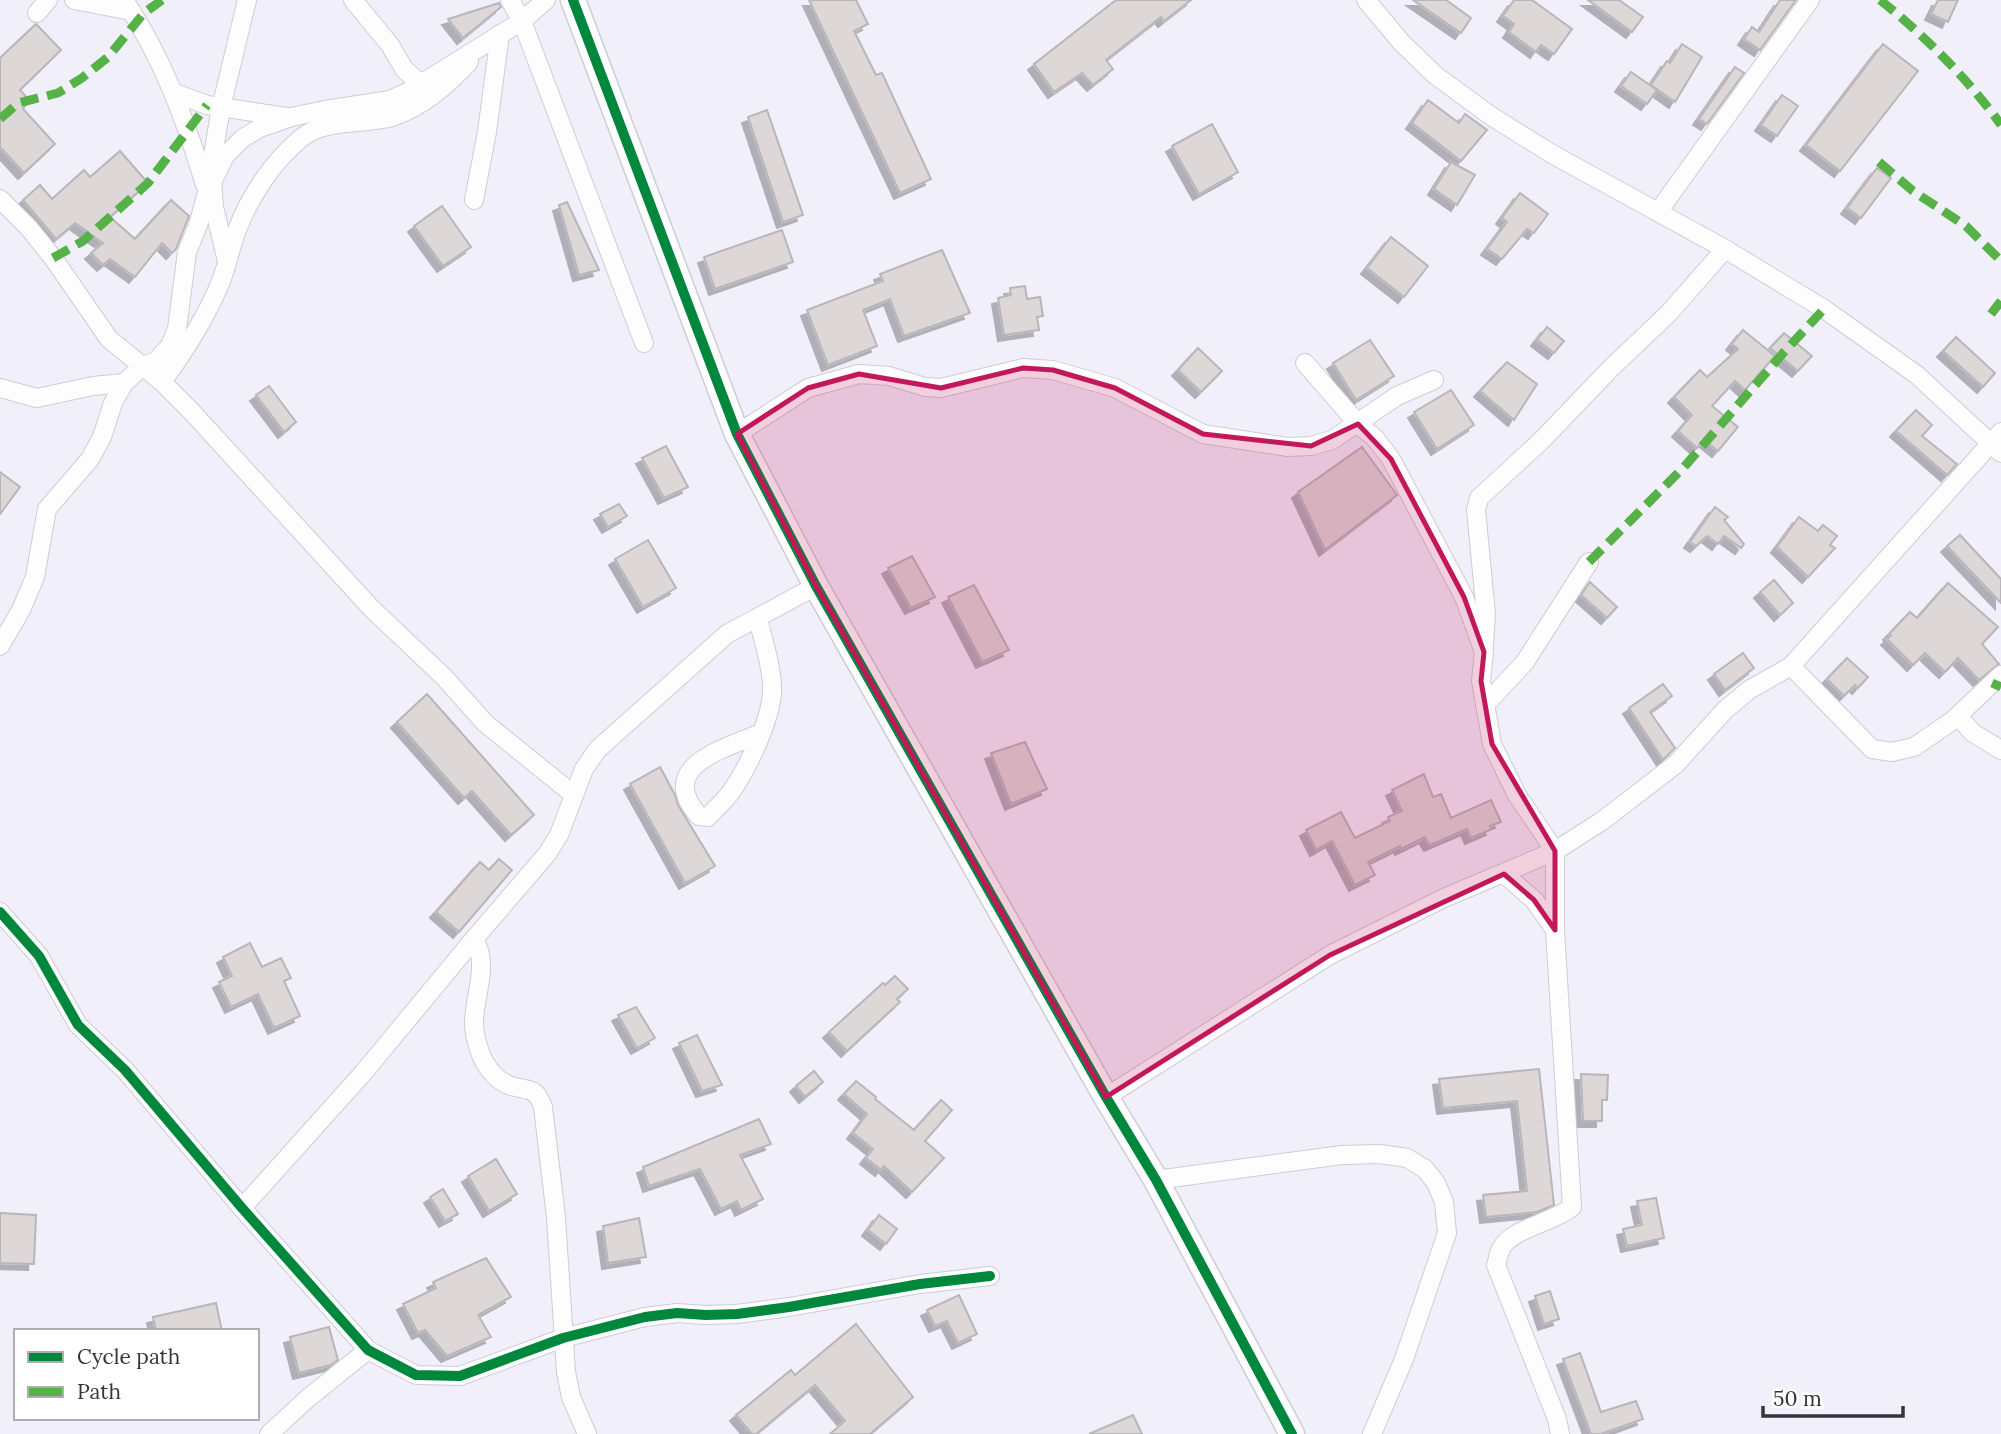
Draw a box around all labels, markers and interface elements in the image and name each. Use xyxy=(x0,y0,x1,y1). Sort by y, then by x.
legend xyxy=(14,1329,259,1420)
text: Cycle path xyxy=(77,1343,180,1370)
scale bar xyxy=(1763,1374,1903,1418)
text: Path xyxy=(77,1378,121,1405)
text: 50 m xyxy=(1773,1385,1822,1412)

